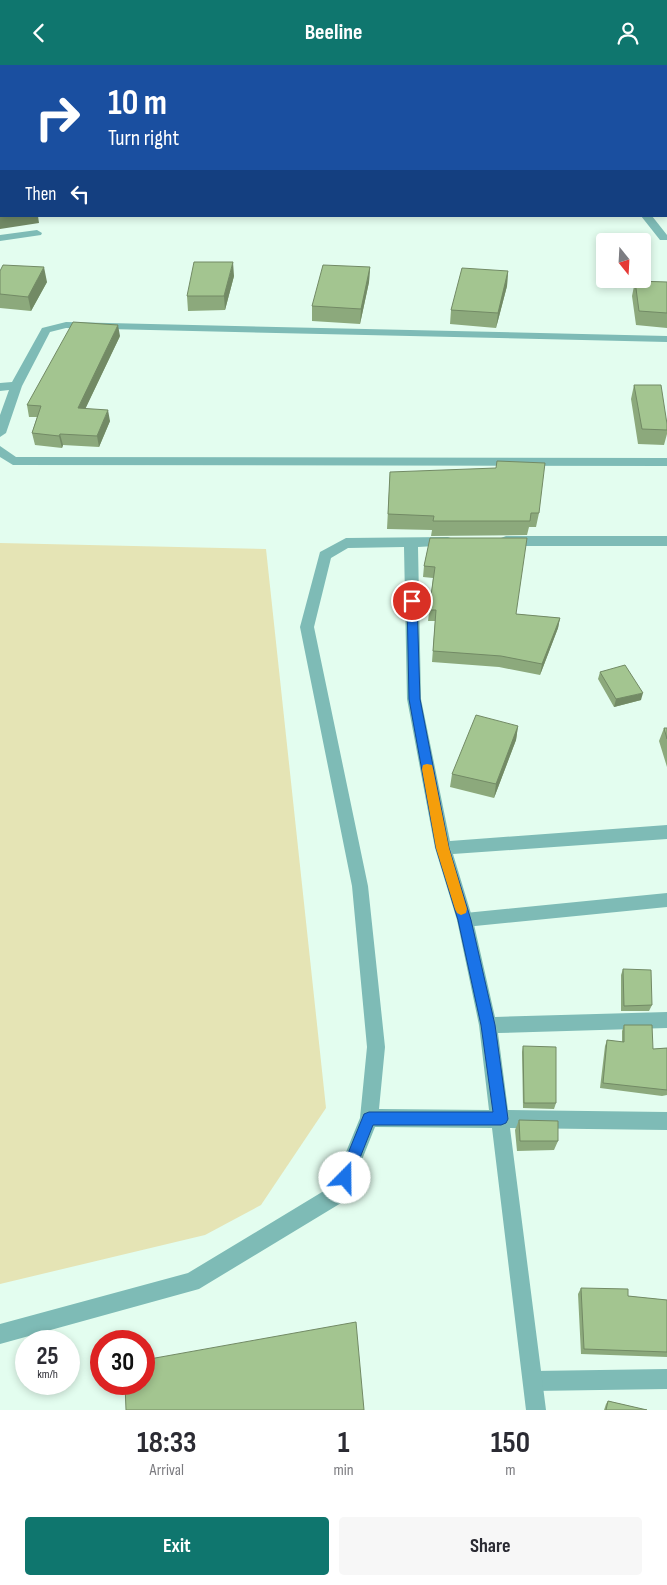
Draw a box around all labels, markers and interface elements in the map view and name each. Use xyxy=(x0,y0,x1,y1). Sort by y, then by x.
icon: back xyxy=(25,19,53,47)
text: Beeline xyxy=(305,19,362,46)
icon: person xyxy=(614,19,642,47)
text: 10 m xyxy=(108,82,167,125)
icon: right xyxy=(25,85,90,150)
text: Turn right xyxy=(108,125,179,152)
icon: left xyxy=(66,180,94,208)
text: Then xyxy=(25,183,56,206)
north arrow xyxy=(596,233,651,287)
map controls xyxy=(596,233,651,288)
pin xyxy=(391,580,433,622)
icon: arrive xyxy=(398,587,426,615)
position arrow xyxy=(318,1151,370,1203)
speed limit sign: 30 xyxy=(90,1330,155,1395)
text: 25 xyxy=(37,1341,58,1372)
text: km/h xyxy=(37,1367,58,1382)
text: 18:33 xyxy=(137,1425,197,1461)
text: 1 xyxy=(338,1425,349,1461)
text: 150 xyxy=(491,1425,530,1461)
text: Arrival xyxy=(150,1461,184,1480)
text: min xyxy=(334,1461,354,1480)
text: m xyxy=(505,1461,515,1480)
button: Exit xyxy=(25,1517,329,1575)
button: Share xyxy=(339,1517,642,1575)

